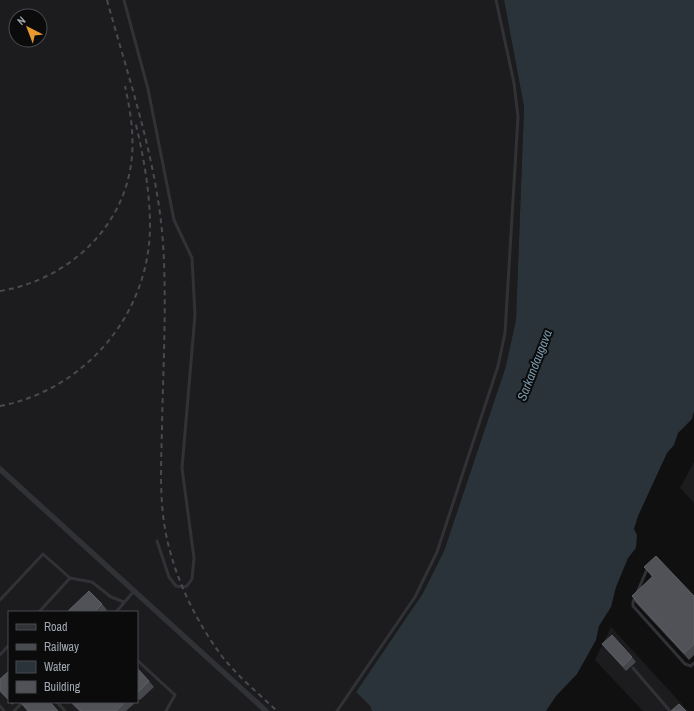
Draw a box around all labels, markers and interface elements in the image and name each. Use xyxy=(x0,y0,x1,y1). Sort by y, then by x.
north arrow xyxy=(8,8,48,48)
text: N xyxy=(14,13,28,28)
water label: Sarkandaugava xyxy=(513,327,556,403)
legend xyxy=(8,611,138,703)
text: Road xyxy=(44,619,68,635)
text: Railway xyxy=(44,639,79,655)
text: Water xyxy=(44,659,71,675)
text: Building xyxy=(44,679,81,695)

